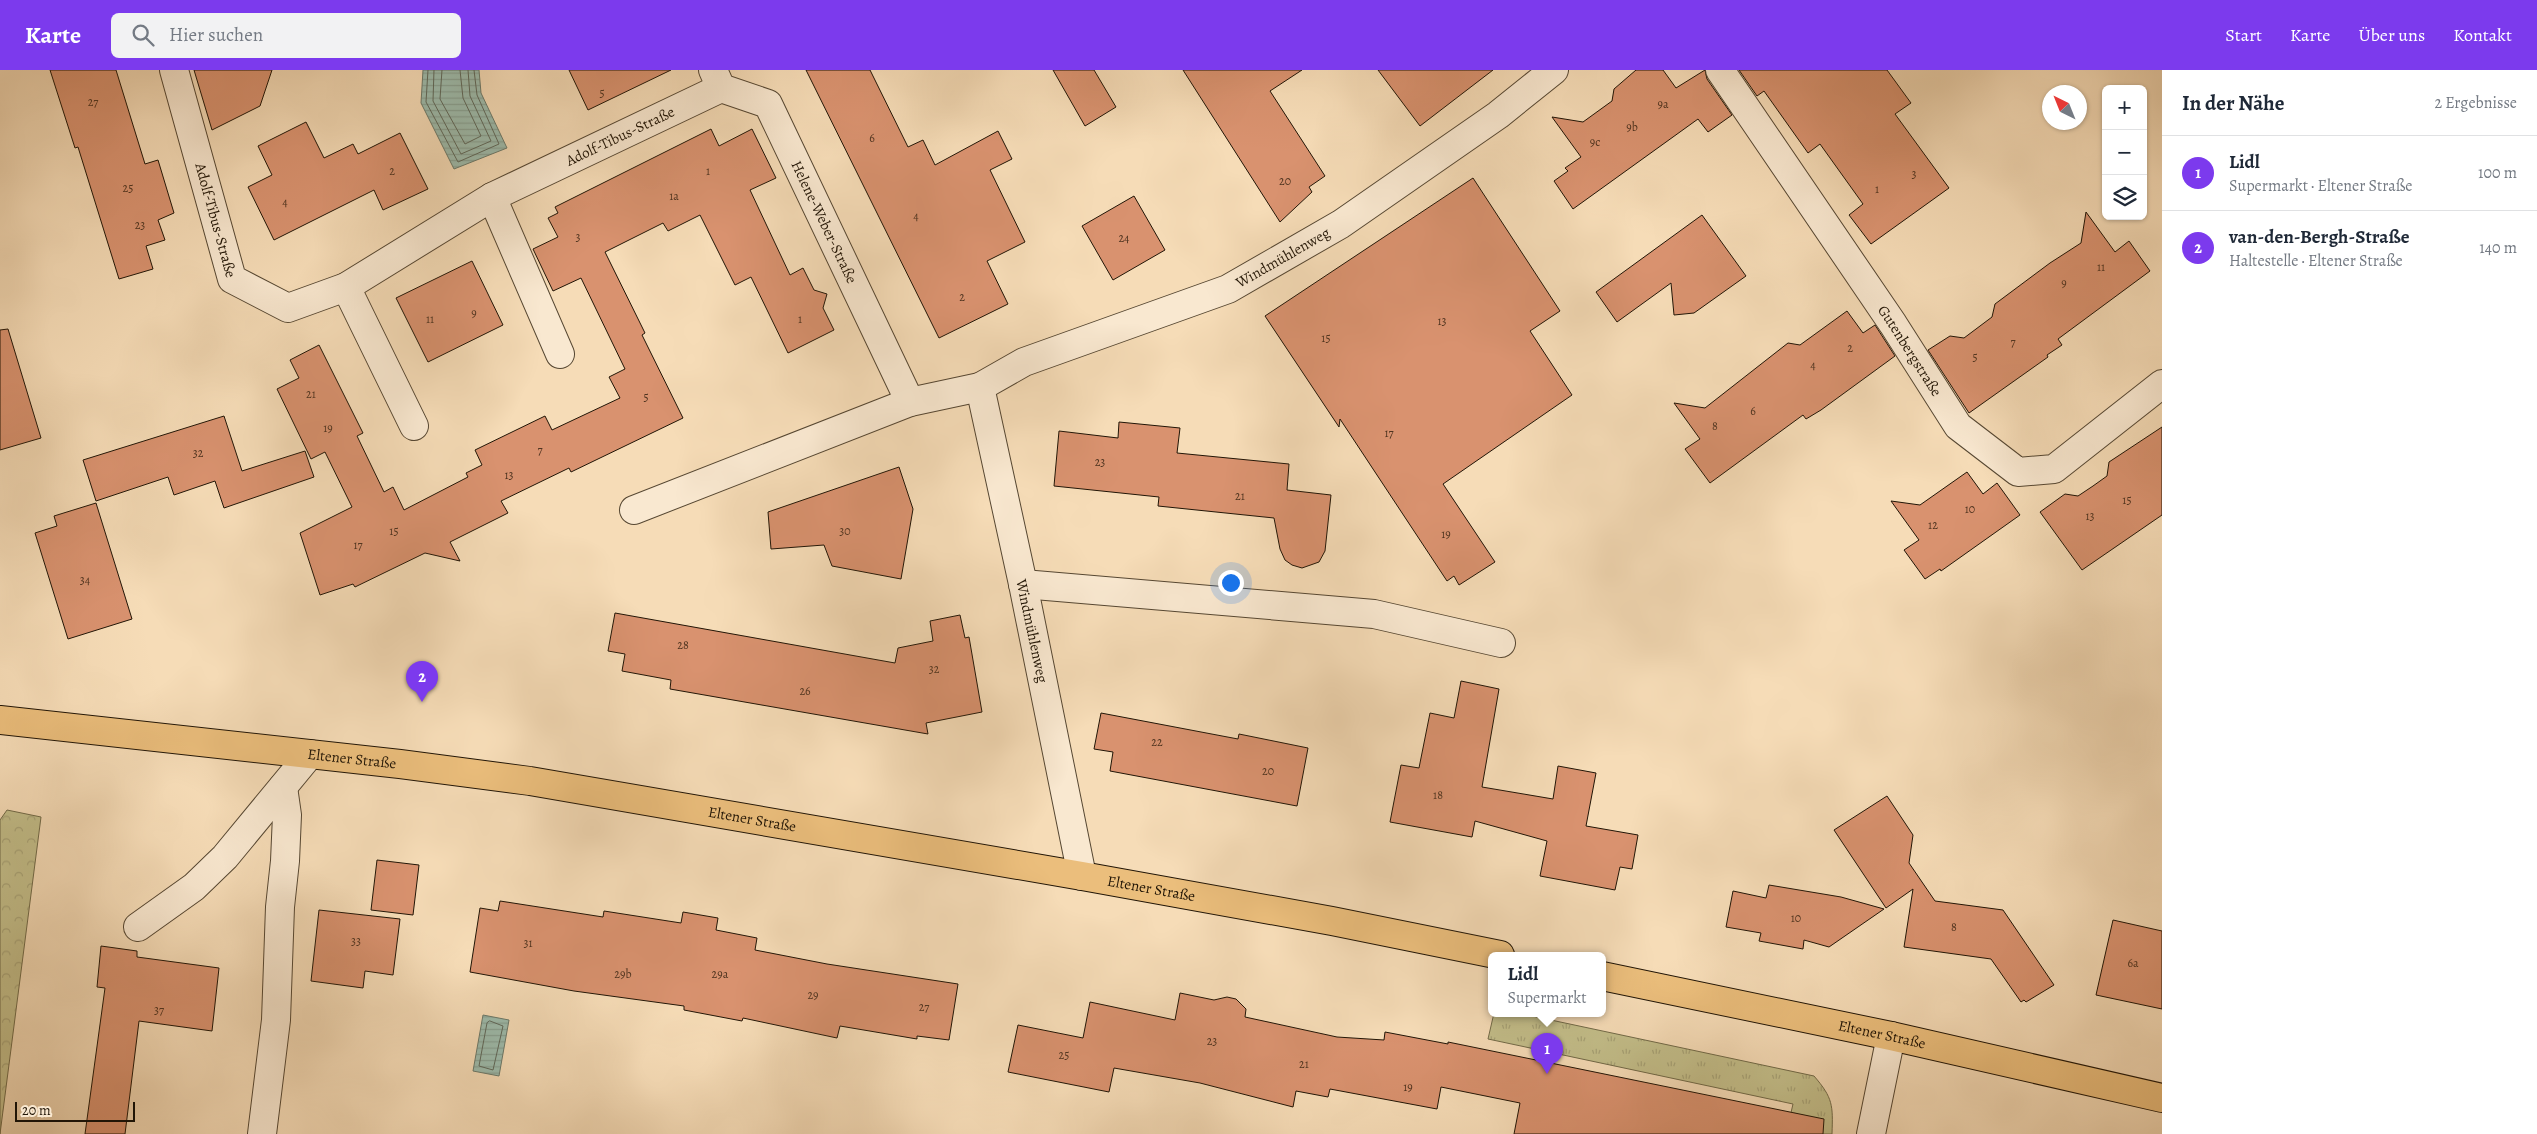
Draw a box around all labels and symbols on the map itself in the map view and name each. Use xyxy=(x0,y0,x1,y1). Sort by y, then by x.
house number: 5 xyxy=(599,85,605,101)
north arrow xyxy=(2042,85,2087,130)
house number: 27 xyxy=(88,94,99,110)
house number: 9a xyxy=(1657,96,1669,112)
street label: Adolf-Tibus-Straße xyxy=(562,102,678,171)
house number: 9b xyxy=(1626,119,1638,135)
house number: 6 xyxy=(869,130,875,146)
house number: 9c xyxy=(1590,134,1600,150)
street label: Helene-Weber-Straße xyxy=(786,157,862,287)
street label: Adolf-Tibus-Straße xyxy=(190,160,241,280)
house number: 2 xyxy=(389,163,395,179)
house number: 1 xyxy=(706,163,710,179)
house number: 3 xyxy=(1912,166,1917,182)
house number: 20 xyxy=(1279,173,1291,189)
house number: 25 xyxy=(123,180,133,196)
house number: 1 xyxy=(1875,181,1879,197)
house number: 1a xyxy=(669,188,679,204)
house number: 4 xyxy=(282,194,288,210)
house number: 4 xyxy=(913,208,919,224)
house number: 23 xyxy=(135,217,145,233)
street label: Windmühlenweg xyxy=(1231,222,1334,293)
house number: 3 xyxy=(576,229,581,245)
house number: 24 xyxy=(1118,230,1130,246)
house number: 11 xyxy=(2097,259,2105,275)
house number: 9 xyxy=(2061,275,2067,291)
house number: 2 xyxy=(959,289,965,305)
street label: Gutenbergstraße xyxy=(1873,301,1947,400)
house number: 9 xyxy=(471,305,477,321)
house number: 11 xyxy=(426,311,434,327)
house number: 1 xyxy=(798,311,802,327)
house number: 13 xyxy=(1437,313,1447,329)
house number: 15 xyxy=(1321,330,1331,346)
house number: 7 xyxy=(2010,334,2016,350)
house number: 2 xyxy=(1847,340,1853,356)
house number: 5 xyxy=(1972,349,1978,365)
house number: 4 xyxy=(1810,357,1816,373)
house number: 21 xyxy=(306,386,316,402)
house number: 5 xyxy=(643,389,649,405)
house number: 6 xyxy=(1750,403,1756,419)
house number: 8 xyxy=(1712,418,1718,434)
house number: 19 xyxy=(323,420,333,436)
house number: 17 xyxy=(1384,425,1395,441)
house number: 7 xyxy=(537,442,543,458)
house number: 32 xyxy=(193,445,204,461)
house number: 23 xyxy=(1095,454,1105,470)
house number: 13 xyxy=(504,467,514,483)
house number: 21 xyxy=(1235,488,1245,504)
house number: 15 xyxy=(2122,492,2132,508)
house number: 10 xyxy=(1965,501,1975,517)
house number: 13 xyxy=(2085,508,2095,524)
house number: 12 xyxy=(1928,517,1938,533)
house number: 15 xyxy=(389,523,399,539)
house number: 30 xyxy=(839,523,851,539)
house number: 19 xyxy=(1441,526,1451,542)
house number: 17 xyxy=(353,537,364,553)
your location xyxy=(1218,570,1244,596)
house number: 34 xyxy=(80,572,91,588)
street label: Windmühlenweg xyxy=(1011,576,1053,685)
house number: 28 xyxy=(677,637,689,653)
pin: 2 xyxy=(406,661,438,702)
house number: 32 xyxy=(929,661,940,677)
house number: 26 xyxy=(799,683,811,699)
house number: 22 xyxy=(1151,734,1163,750)
street label: Eltener Straße xyxy=(307,744,397,774)
house number: 20 xyxy=(1262,763,1274,779)
house number: 18 xyxy=(1433,787,1443,803)
street label: Eltener Straße xyxy=(707,802,798,837)
street label: Eltener Straße xyxy=(1106,871,1197,906)
house number: 10 xyxy=(1791,910,1801,926)
house number: 8 xyxy=(1951,919,1957,935)
house number: 33 xyxy=(351,933,361,949)
house number: 31 xyxy=(523,935,533,951)
house number: 6a xyxy=(2127,955,2139,971)
house number: 29b xyxy=(614,966,632,982)
house number: 29a xyxy=(712,966,729,982)
house number: 29 xyxy=(807,987,819,1003)
house number: 27 xyxy=(919,999,930,1015)
house number: 37 xyxy=(154,1002,165,1018)
street label: Eltener Straße xyxy=(1836,1015,1928,1054)
house number: 23 xyxy=(1207,1033,1217,1049)
pin: 1 xyxy=(1531,1033,1563,1074)
house number: 25 xyxy=(1059,1047,1069,1063)
house number: 21 xyxy=(1299,1056,1309,1072)
house number: 19 xyxy=(1403,1079,1413,1095)
scale bar xyxy=(15,1099,135,1122)

